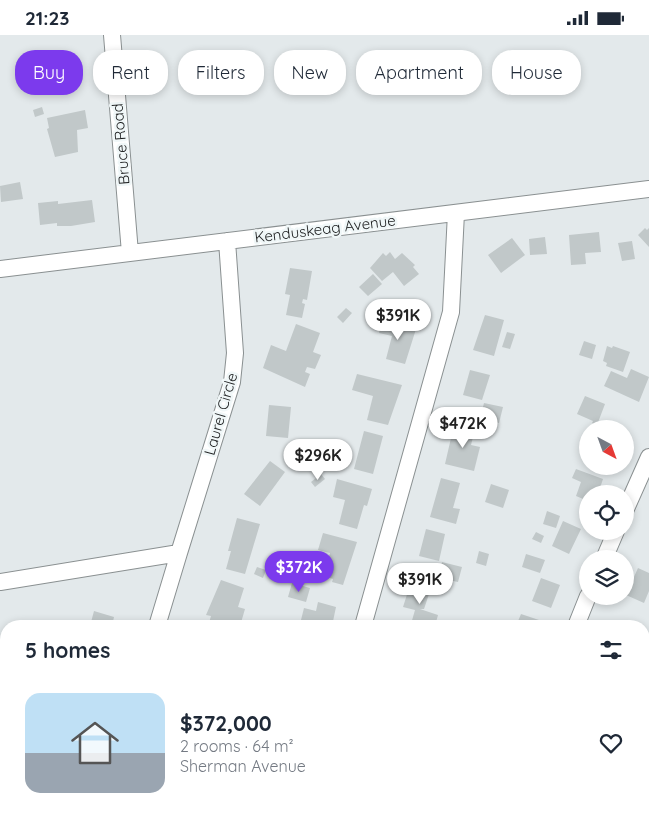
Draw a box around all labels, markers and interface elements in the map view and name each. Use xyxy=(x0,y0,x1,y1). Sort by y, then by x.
text: 21:23 xyxy=(25,6,69,30)
chip: Buy xyxy=(15,50,83,95)
chip: Rent xyxy=(93,50,168,95)
chip: Filters xyxy=(178,50,264,95)
chip: New xyxy=(274,50,346,95)
chip: Apartment xyxy=(356,50,482,95)
chip: House xyxy=(492,50,581,95)
street label: Bruce Road xyxy=(107,103,134,186)
street label: Kenduskeag Avenue xyxy=(253,210,397,247)
pin: $391K xyxy=(363,299,433,341)
text: $391K xyxy=(376,305,420,325)
street label: Laurel Circle xyxy=(200,370,241,457)
pin: $472K xyxy=(428,407,498,449)
text: $472K xyxy=(440,413,486,433)
north arrow xyxy=(579,420,634,475)
map controls xyxy=(579,420,634,605)
pin: $296K xyxy=(283,439,353,481)
text: $296K xyxy=(294,445,342,465)
button: locate xyxy=(579,485,634,540)
button: layers xyxy=(579,550,634,605)
pin: $372K xyxy=(264,551,334,593)
text: $372K xyxy=(276,557,322,577)
pin: $391K xyxy=(385,563,455,605)
text: $391K xyxy=(398,569,442,589)
icon: filters xyxy=(597,636,625,664)
text: 5 homes xyxy=(25,637,110,663)
text: $372,000 xyxy=(180,710,272,736)
icon: home xyxy=(65,713,125,773)
icon: heart xyxy=(597,729,625,757)
text: 2 rooms · 64 m² xyxy=(180,736,294,756)
text: Sherman Avenue xyxy=(180,756,306,776)

